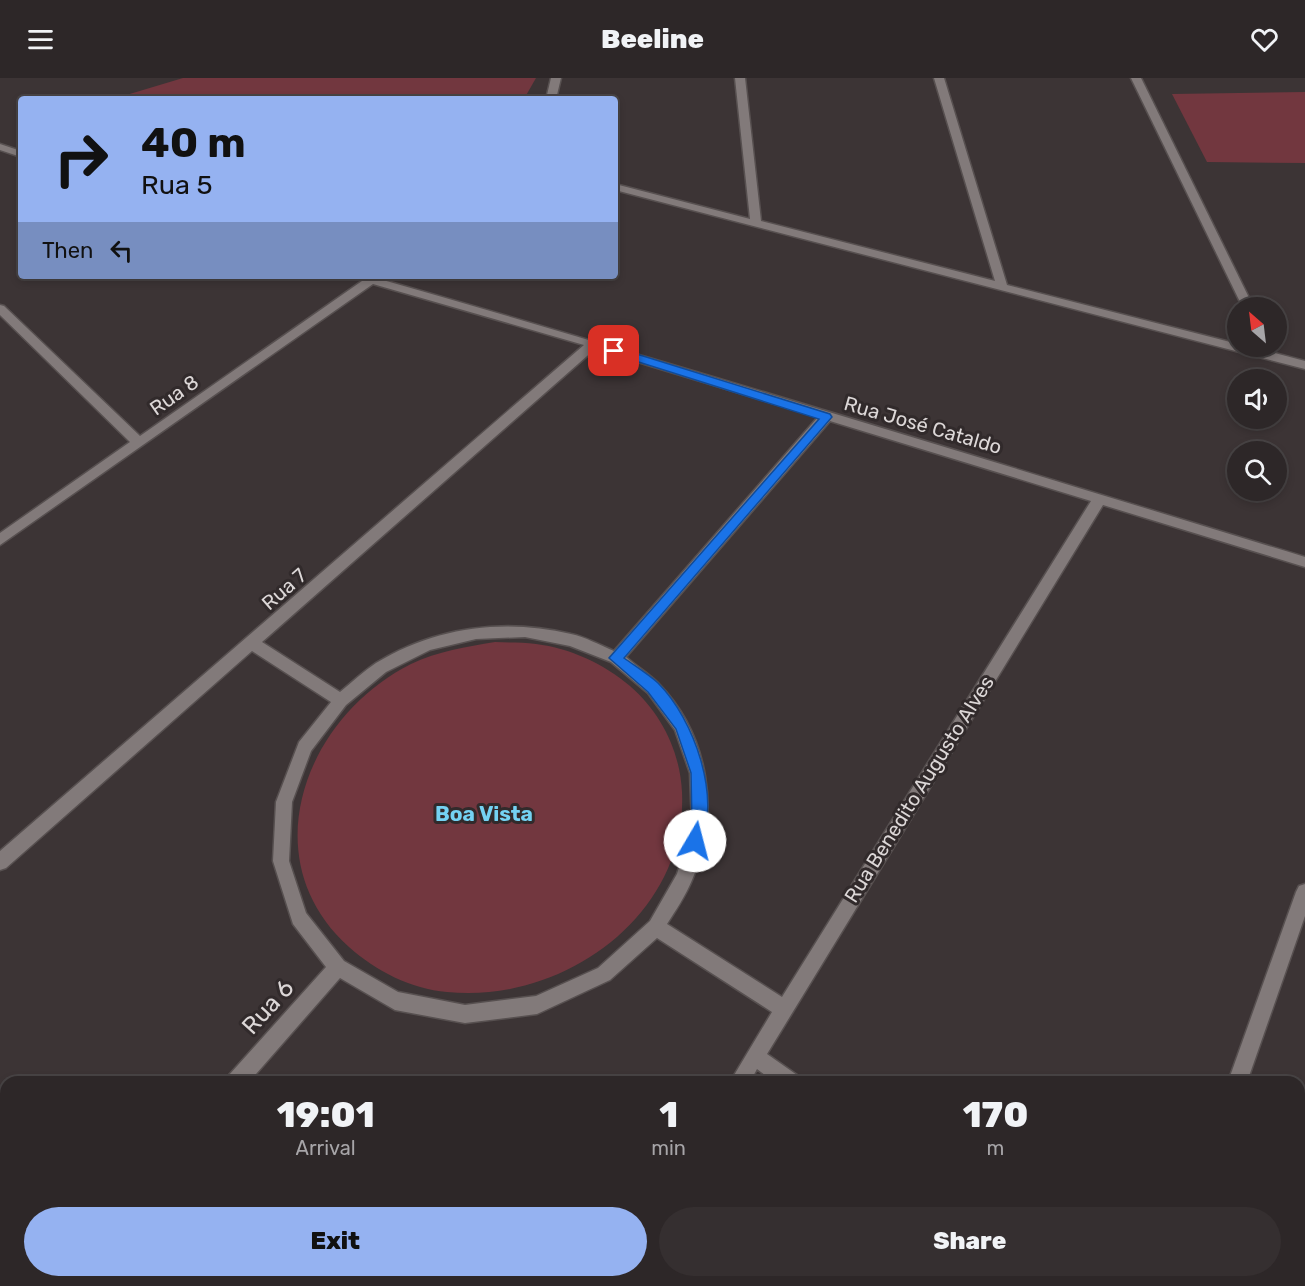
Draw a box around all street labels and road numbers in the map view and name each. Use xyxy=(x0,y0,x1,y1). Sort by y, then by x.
street label: Rua 8 xyxy=(145,370,203,420)
street label: Rua José Cataldo xyxy=(841,391,1005,459)
street label: Rua 7 xyxy=(257,563,311,615)
street label: Rua Benedito Augusto Alves xyxy=(839,671,999,907)
street label: Rua 6 xyxy=(236,974,300,1040)

